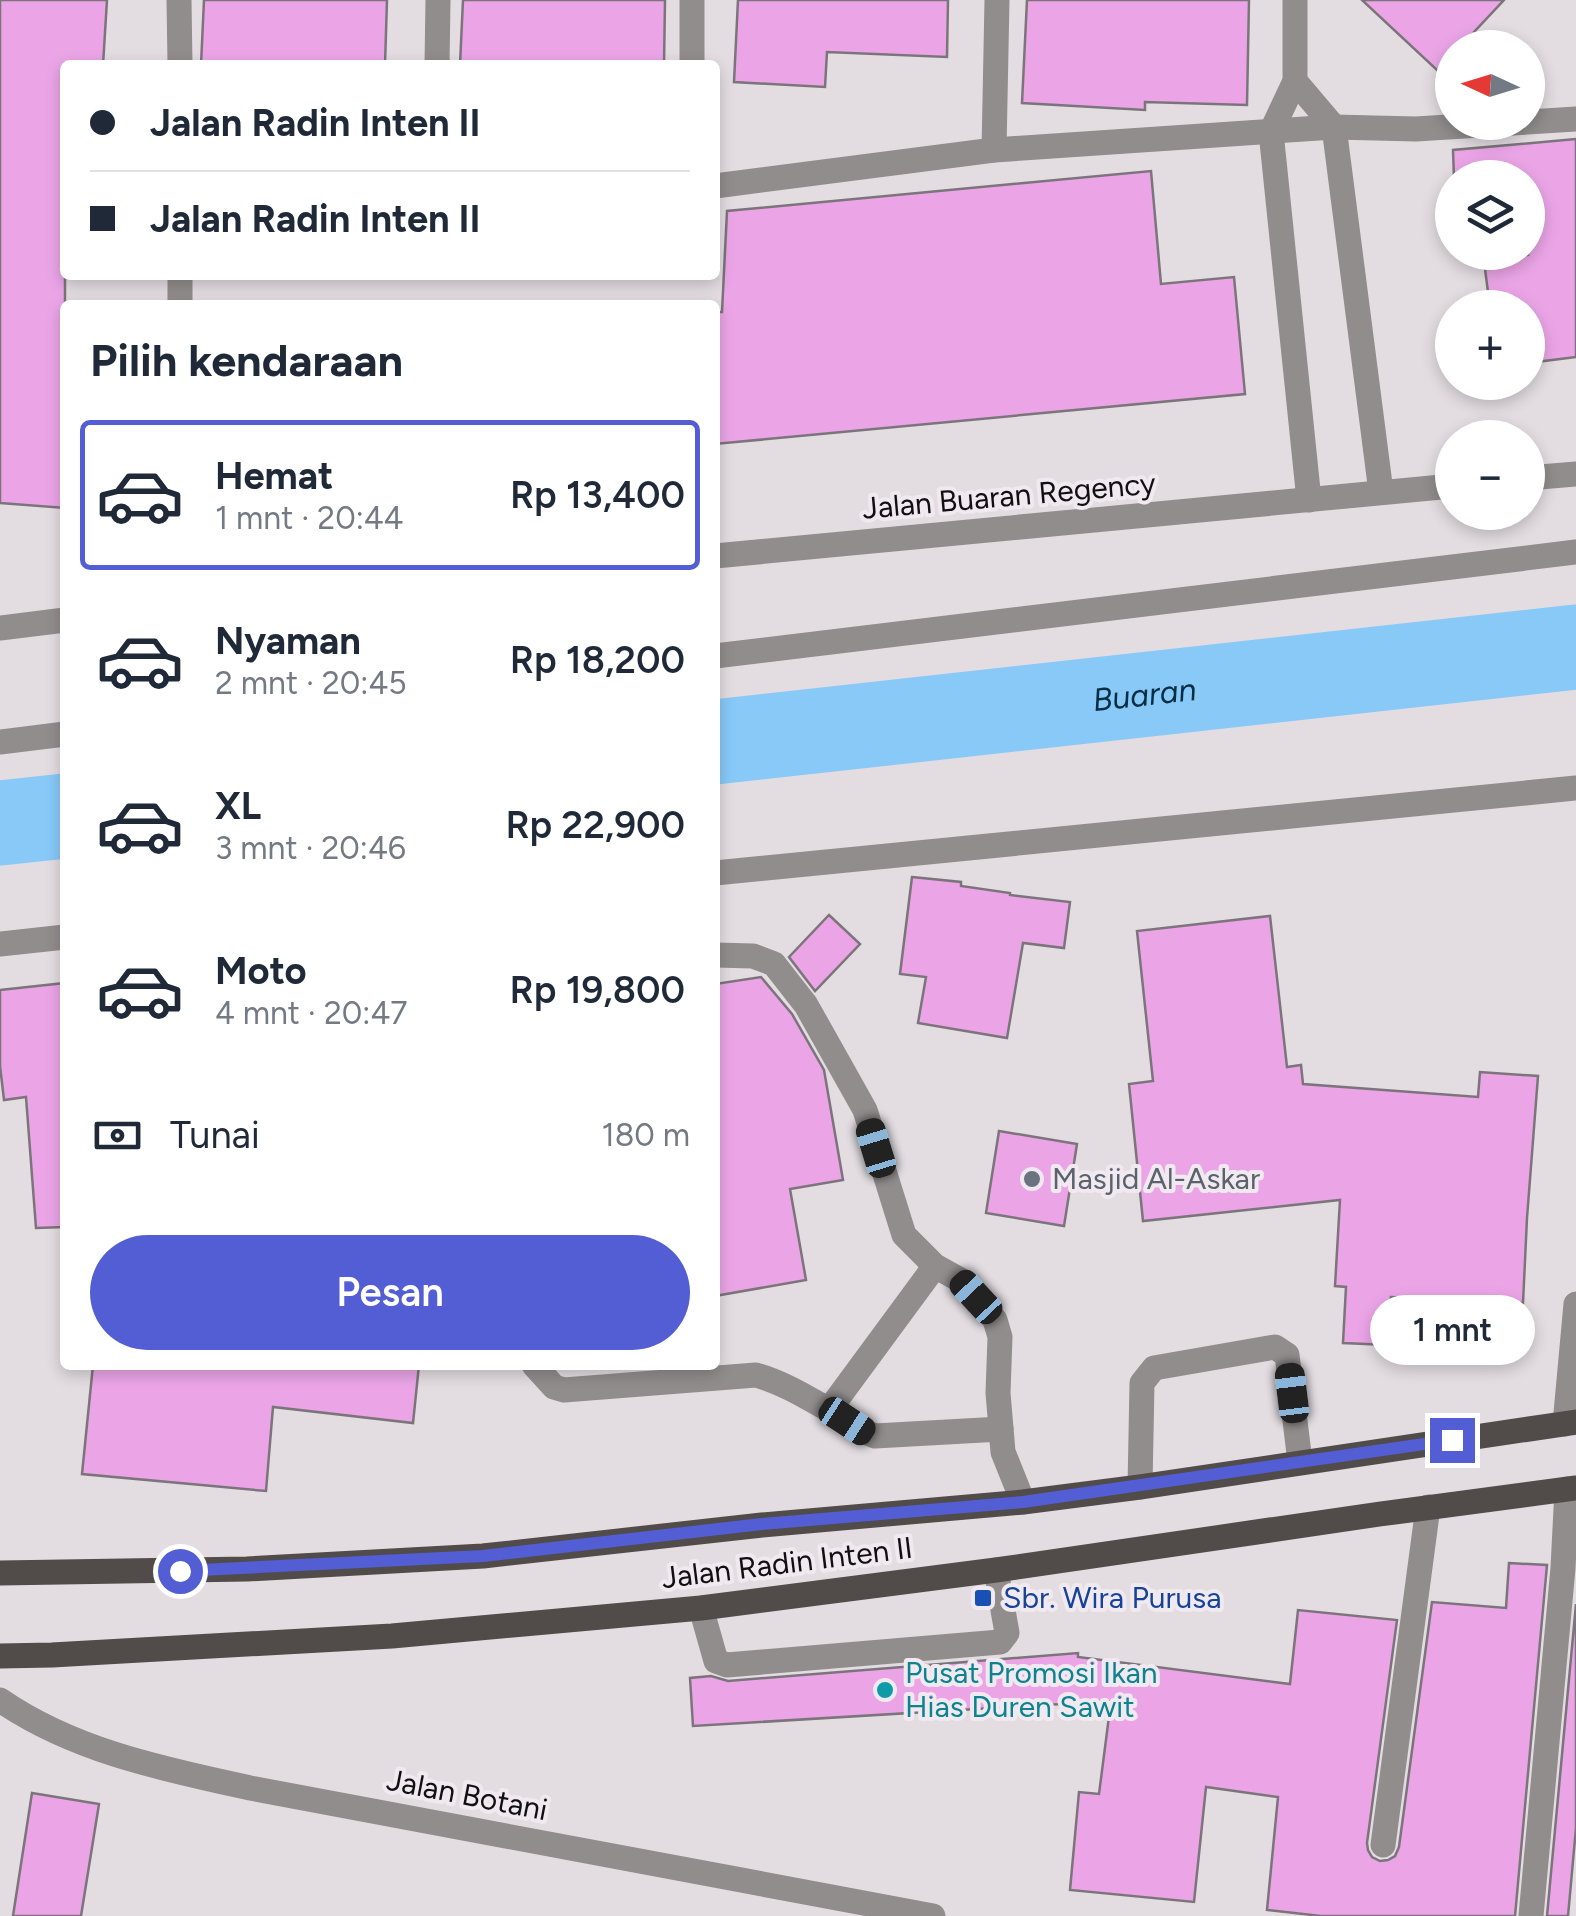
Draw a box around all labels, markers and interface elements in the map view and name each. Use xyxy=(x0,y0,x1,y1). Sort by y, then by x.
north arrow xyxy=(1435,30,1545,140)
map controls xyxy=(1435,30,1545,530)
text: Jalan Radin Inten II xyxy=(150,100,481,146)
button: layers xyxy=(1435,160,1545,270)
text: Jalan Radin Inten II xyxy=(150,196,481,242)
button: + xyxy=(1435,290,1545,400)
text: Pilih kendaraan xyxy=(90,333,403,387)
button: − xyxy=(1435,420,1545,530)
icon: car xyxy=(95,450,185,540)
text: Hemat xyxy=(215,453,333,499)
street label: Jalan Buaran Regency xyxy=(861,464,1157,527)
text: Rp 13,400 xyxy=(510,472,685,518)
text: 1 mnt · 20:44 xyxy=(215,499,403,537)
icon: car xyxy=(95,615,185,705)
text: Nyaman xyxy=(215,618,361,664)
text: Rp 18,200 xyxy=(510,637,685,683)
text: 2 mnt · 20:45 xyxy=(215,664,407,702)
water label: Buaran xyxy=(1091,670,1198,719)
icon: car xyxy=(95,780,185,870)
text: XL xyxy=(215,783,261,829)
text: Rp 22,900 xyxy=(505,802,685,848)
text: 3 mnt · 20:46 xyxy=(215,829,406,867)
icon: car xyxy=(95,945,185,1035)
text: Moto xyxy=(215,948,307,994)
text: Rp 19,800 xyxy=(510,967,685,1013)
text: 4 mnt · 20:47 xyxy=(215,994,407,1032)
icon: cash xyxy=(90,1108,145,1163)
text: Tunai xyxy=(170,1112,260,1158)
car xyxy=(853,1115,899,1181)
text: 180 m xyxy=(601,1116,690,1154)
place label: Masjid Al-Askar xyxy=(1052,1160,1260,1197)
marker: Masjid Al-Askar xyxy=(1021,1168,1043,1190)
button: Pesan xyxy=(90,1235,690,1350)
car xyxy=(945,1265,1007,1329)
callout: 1 mnt xyxy=(1370,1295,1534,1365)
text: 1 mnt xyxy=(1413,1311,1492,1349)
car xyxy=(1273,1361,1311,1425)
car xyxy=(814,1392,880,1450)
route end xyxy=(1430,1418,1475,1463)
street label: Jalan Radin Inten II xyxy=(659,1529,915,1596)
route start xyxy=(158,1549,203,1594)
place label: Sbr. Wira Purusa xyxy=(1003,1579,1222,1616)
marker: Sbr. Wira Purusa xyxy=(972,1587,994,1609)
place label: Pusat Promosi Ikan Hias Duren Sawit xyxy=(905,1654,1157,1725)
marker: Pusat Promosi Ikan Hias Duren Sawit xyxy=(874,1679,896,1701)
street label: Jalan Botani xyxy=(384,1761,551,1828)

